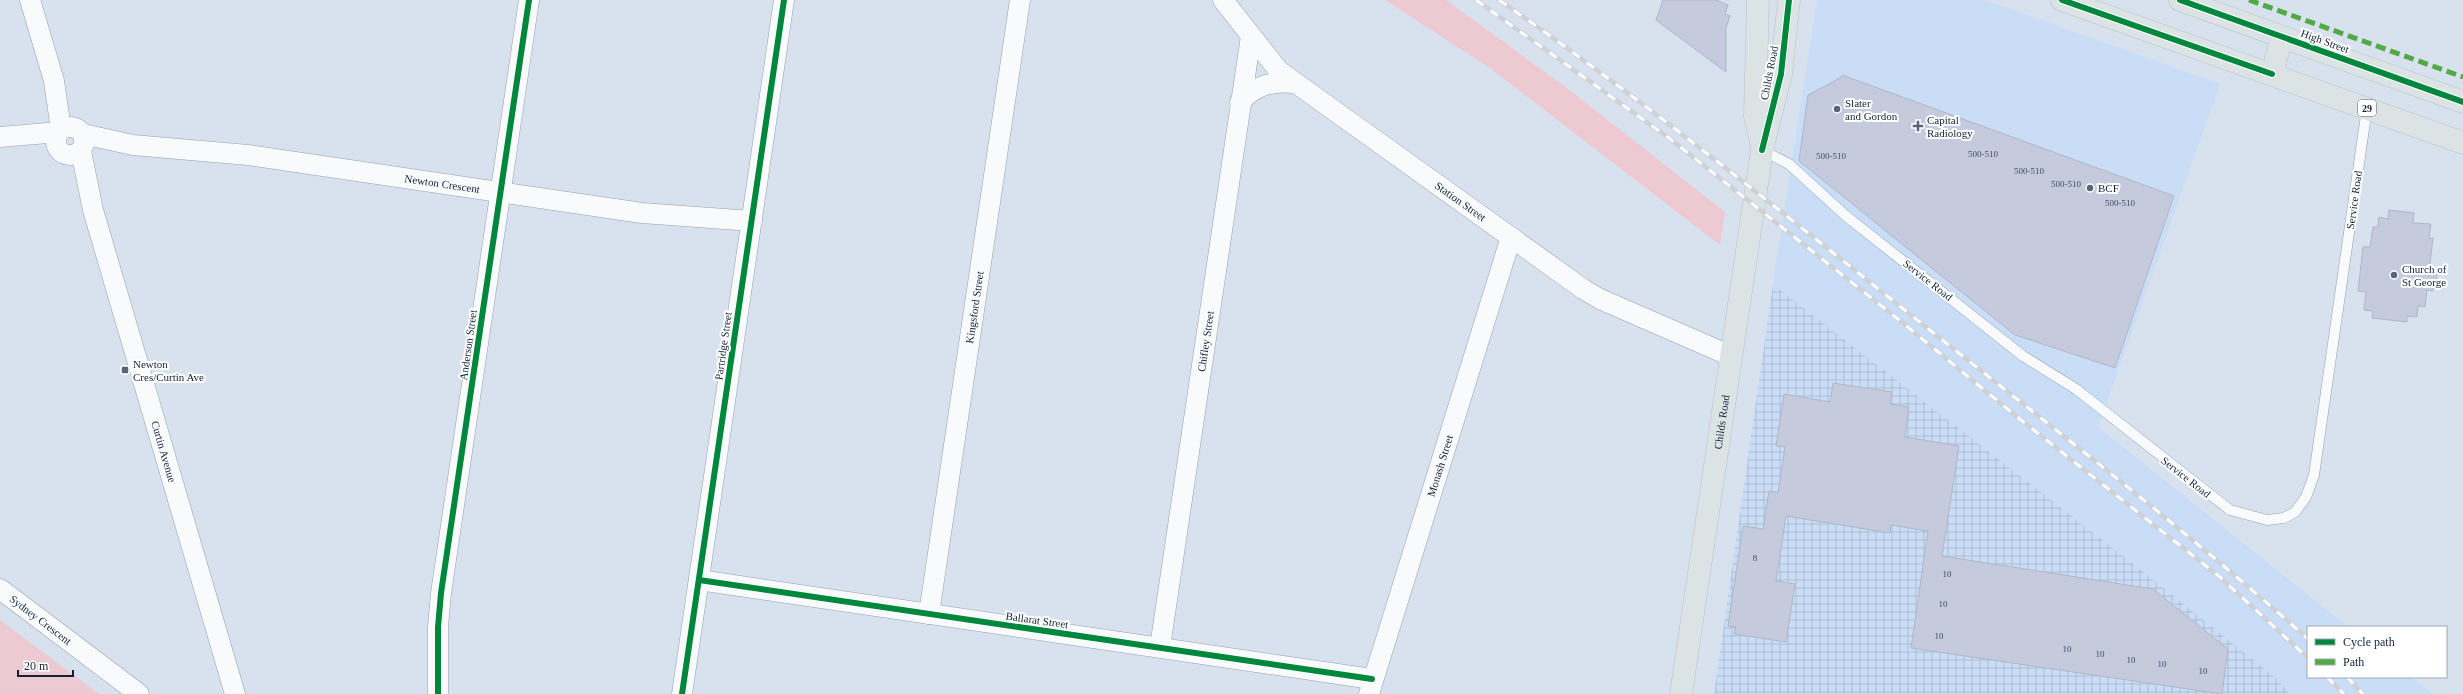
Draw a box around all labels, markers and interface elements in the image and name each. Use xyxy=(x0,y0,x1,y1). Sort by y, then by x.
street label: High Street xyxy=(2299,27,2351,55)
street label: Childs Road xyxy=(1758,45,1780,101)
place label: Slater and Gordon xyxy=(1845,97,1898,122)
road number: 29 xyxy=(2358,100,2376,116)
marker: Slater and Gordon xyxy=(1832,104,1842,114)
place label: Capital Radiology xyxy=(1927,114,1973,139)
marker: Capital Radiology xyxy=(1912,120,1924,132)
house number: 500-510 xyxy=(1968,149,1998,159)
house number: 500-510 xyxy=(1816,151,1846,161)
house number: 500-510 xyxy=(2014,166,2044,176)
street label: Service Road xyxy=(2344,169,2364,230)
street label: Newton Crescent xyxy=(404,172,481,195)
street label: Station Street xyxy=(1433,179,1488,224)
house number: 500-510 xyxy=(2051,179,2081,189)
place label: BCF xyxy=(2098,182,2119,194)
marker: BCF xyxy=(2085,183,2095,193)
house number: 500-510 xyxy=(2105,198,2135,208)
street label: Service Road xyxy=(1901,257,1955,303)
place label: Church of St George xyxy=(2402,263,2447,288)
street label: Kingsford Street xyxy=(963,270,986,344)
marker: Church of St George xyxy=(2389,270,2399,280)
street label: Anderson Street xyxy=(457,309,479,381)
street label: Chifley Street xyxy=(1195,310,1216,373)
street label: Partridge Street xyxy=(712,311,734,381)
place label: Newton Cres/Curtin Ave xyxy=(133,358,204,383)
marker: Newton Cres/Curtin Ave xyxy=(120,365,130,375)
street label: Childs Road xyxy=(1712,394,1732,450)
street label: Curtin Avenue xyxy=(149,419,179,484)
street label: Monash Street xyxy=(1425,433,1455,498)
street label: Service Road xyxy=(2159,454,2213,500)
house number: 8 xyxy=(1753,553,1758,563)
house number: 10 xyxy=(1943,569,1952,579)
street label: Sydney Crescent xyxy=(7,593,74,647)
house number: 10 xyxy=(1939,599,1948,609)
street label: Ballarat Street xyxy=(1005,610,1069,630)
legend xyxy=(2307,626,2447,678)
house number: 10 xyxy=(1935,631,1944,641)
text: Cycle path xyxy=(2343,635,2395,649)
house number: 10 xyxy=(2063,644,2072,654)
house number: 10 xyxy=(2096,649,2105,659)
scale bar xyxy=(18,652,73,678)
house number: 10 xyxy=(2127,655,2136,665)
text: Path xyxy=(2343,655,2364,669)
text: 20 m xyxy=(24,659,49,673)
house number: 10 xyxy=(2158,659,2167,669)
house number: 10 xyxy=(2199,666,2208,676)

